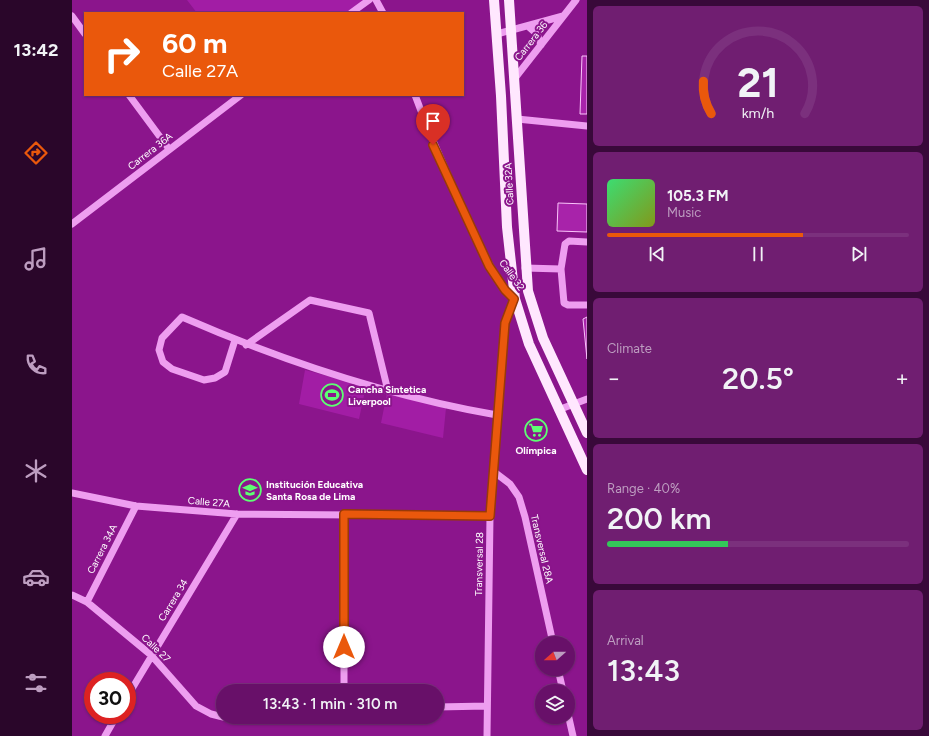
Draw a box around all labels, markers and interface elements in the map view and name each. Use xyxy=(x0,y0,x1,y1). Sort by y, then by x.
street label: Carrera 36 xyxy=(512,18,551,63)
text: 60 m xyxy=(162,26,227,60)
icon: right xyxy=(96,28,148,80)
text: 13:42 xyxy=(14,39,58,61)
text: 21 xyxy=(737,57,779,107)
text: Calle 27A xyxy=(162,60,238,82)
pin xyxy=(416,104,450,145)
text: km/h xyxy=(742,104,774,122)
icon: arrive xyxy=(422,110,444,132)
street label: Carrera 36A xyxy=(125,129,175,173)
icon: directions xyxy=(22,139,50,167)
street label: Calle 32A xyxy=(501,162,517,206)
text: 105.3 FM xyxy=(667,187,729,205)
text: Music xyxy=(667,205,701,220)
icon: previous xyxy=(646,243,668,265)
icon: pause xyxy=(747,243,769,265)
icon: next xyxy=(848,243,870,265)
icon: music xyxy=(22,245,50,273)
street label: Calle 32 xyxy=(496,257,528,293)
text: Climate xyxy=(607,341,652,356)
icon: phone xyxy=(22,351,50,379)
text: 20.5° xyxy=(722,360,794,397)
text: − xyxy=(607,365,621,392)
text: + xyxy=(895,365,909,392)
sports icon: Cancha Sintetica Liverpool xyxy=(319,382,345,408)
place label: Cancha Sintetica Liverpool xyxy=(348,383,426,408)
supermarket icon: Olímpica xyxy=(523,417,549,443)
place label: Olímpica xyxy=(515,444,557,457)
icon: climate xyxy=(22,457,50,485)
school or university icon: Institución Educativa Santa Rosa de Lima xyxy=(237,477,263,503)
place label: Institución Educativa Santa Rosa de Lima xyxy=(266,478,363,503)
text: Range · 40% xyxy=(607,481,680,496)
street label: Calle 27A xyxy=(187,494,231,510)
text: 200 km xyxy=(607,500,712,537)
street label: Transversal 28A xyxy=(528,513,556,585)
street label: Carrera 34A xyxy=(84,522,120,576)
street label: Transversal 28 xyxy=(472,532,486,596)
icon: car xyxy=(22,563,50,591)
street label: Carrera 34 xyxy=(155,576,191,624)
position arrow xyxy=(323,626,365,668)
street label: Calle 27 xyxy=(139,631,174,665)
text: Arrival xyxy=(607,633,644,648)
north arrow xyxy=(535,636,575,676)
map controls xyxy=(535,636,575,724)
text: 13:43 xyxy=(607,652,680,689)
icon: filters xyxy=(22,669,50,697)
speed limit sign: 30 xyxy=(84,672,136,724)
button: layers xyxy=(535,684,575,724)
text: 13:43 · 1 min · 310 m xyxy=(263,695,397,713)

